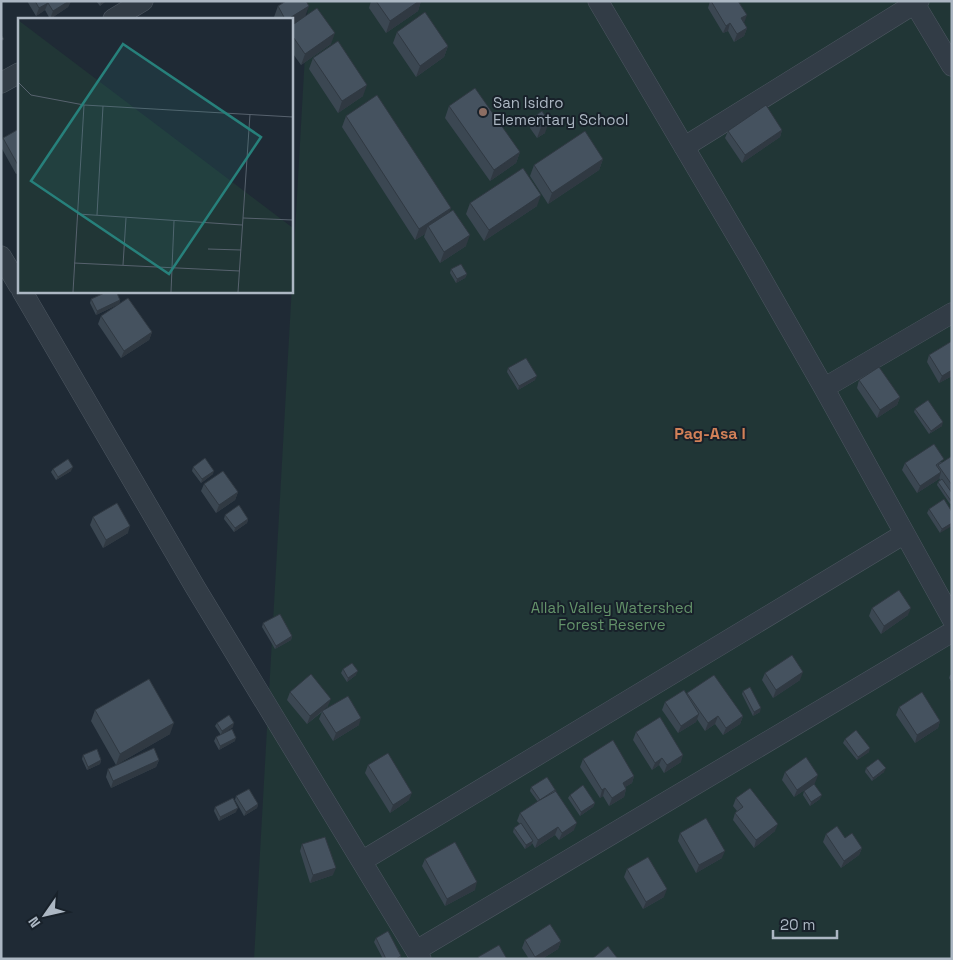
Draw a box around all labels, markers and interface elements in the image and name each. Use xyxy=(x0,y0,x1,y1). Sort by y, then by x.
inset map xyxy=(18,18,292,292)
place label: San Isidro Elementary School xyxy=(493,93,629,129)
marker: San Isidro Elementary School xyxy=(477,106,489,118)
district label: Pag-Asa I xyxy=(674,423,746,444)
park label: Allah Valley Watershed Forest Reserve xyxy=(531,598,693,634)
north arrow xyxy=(20,890,70,940)
scale bar xyxy=(773,908,837,940)
text: N xyxy=(24,913,44,931)
text: 20 m xyxy=(780,915,815,934)

